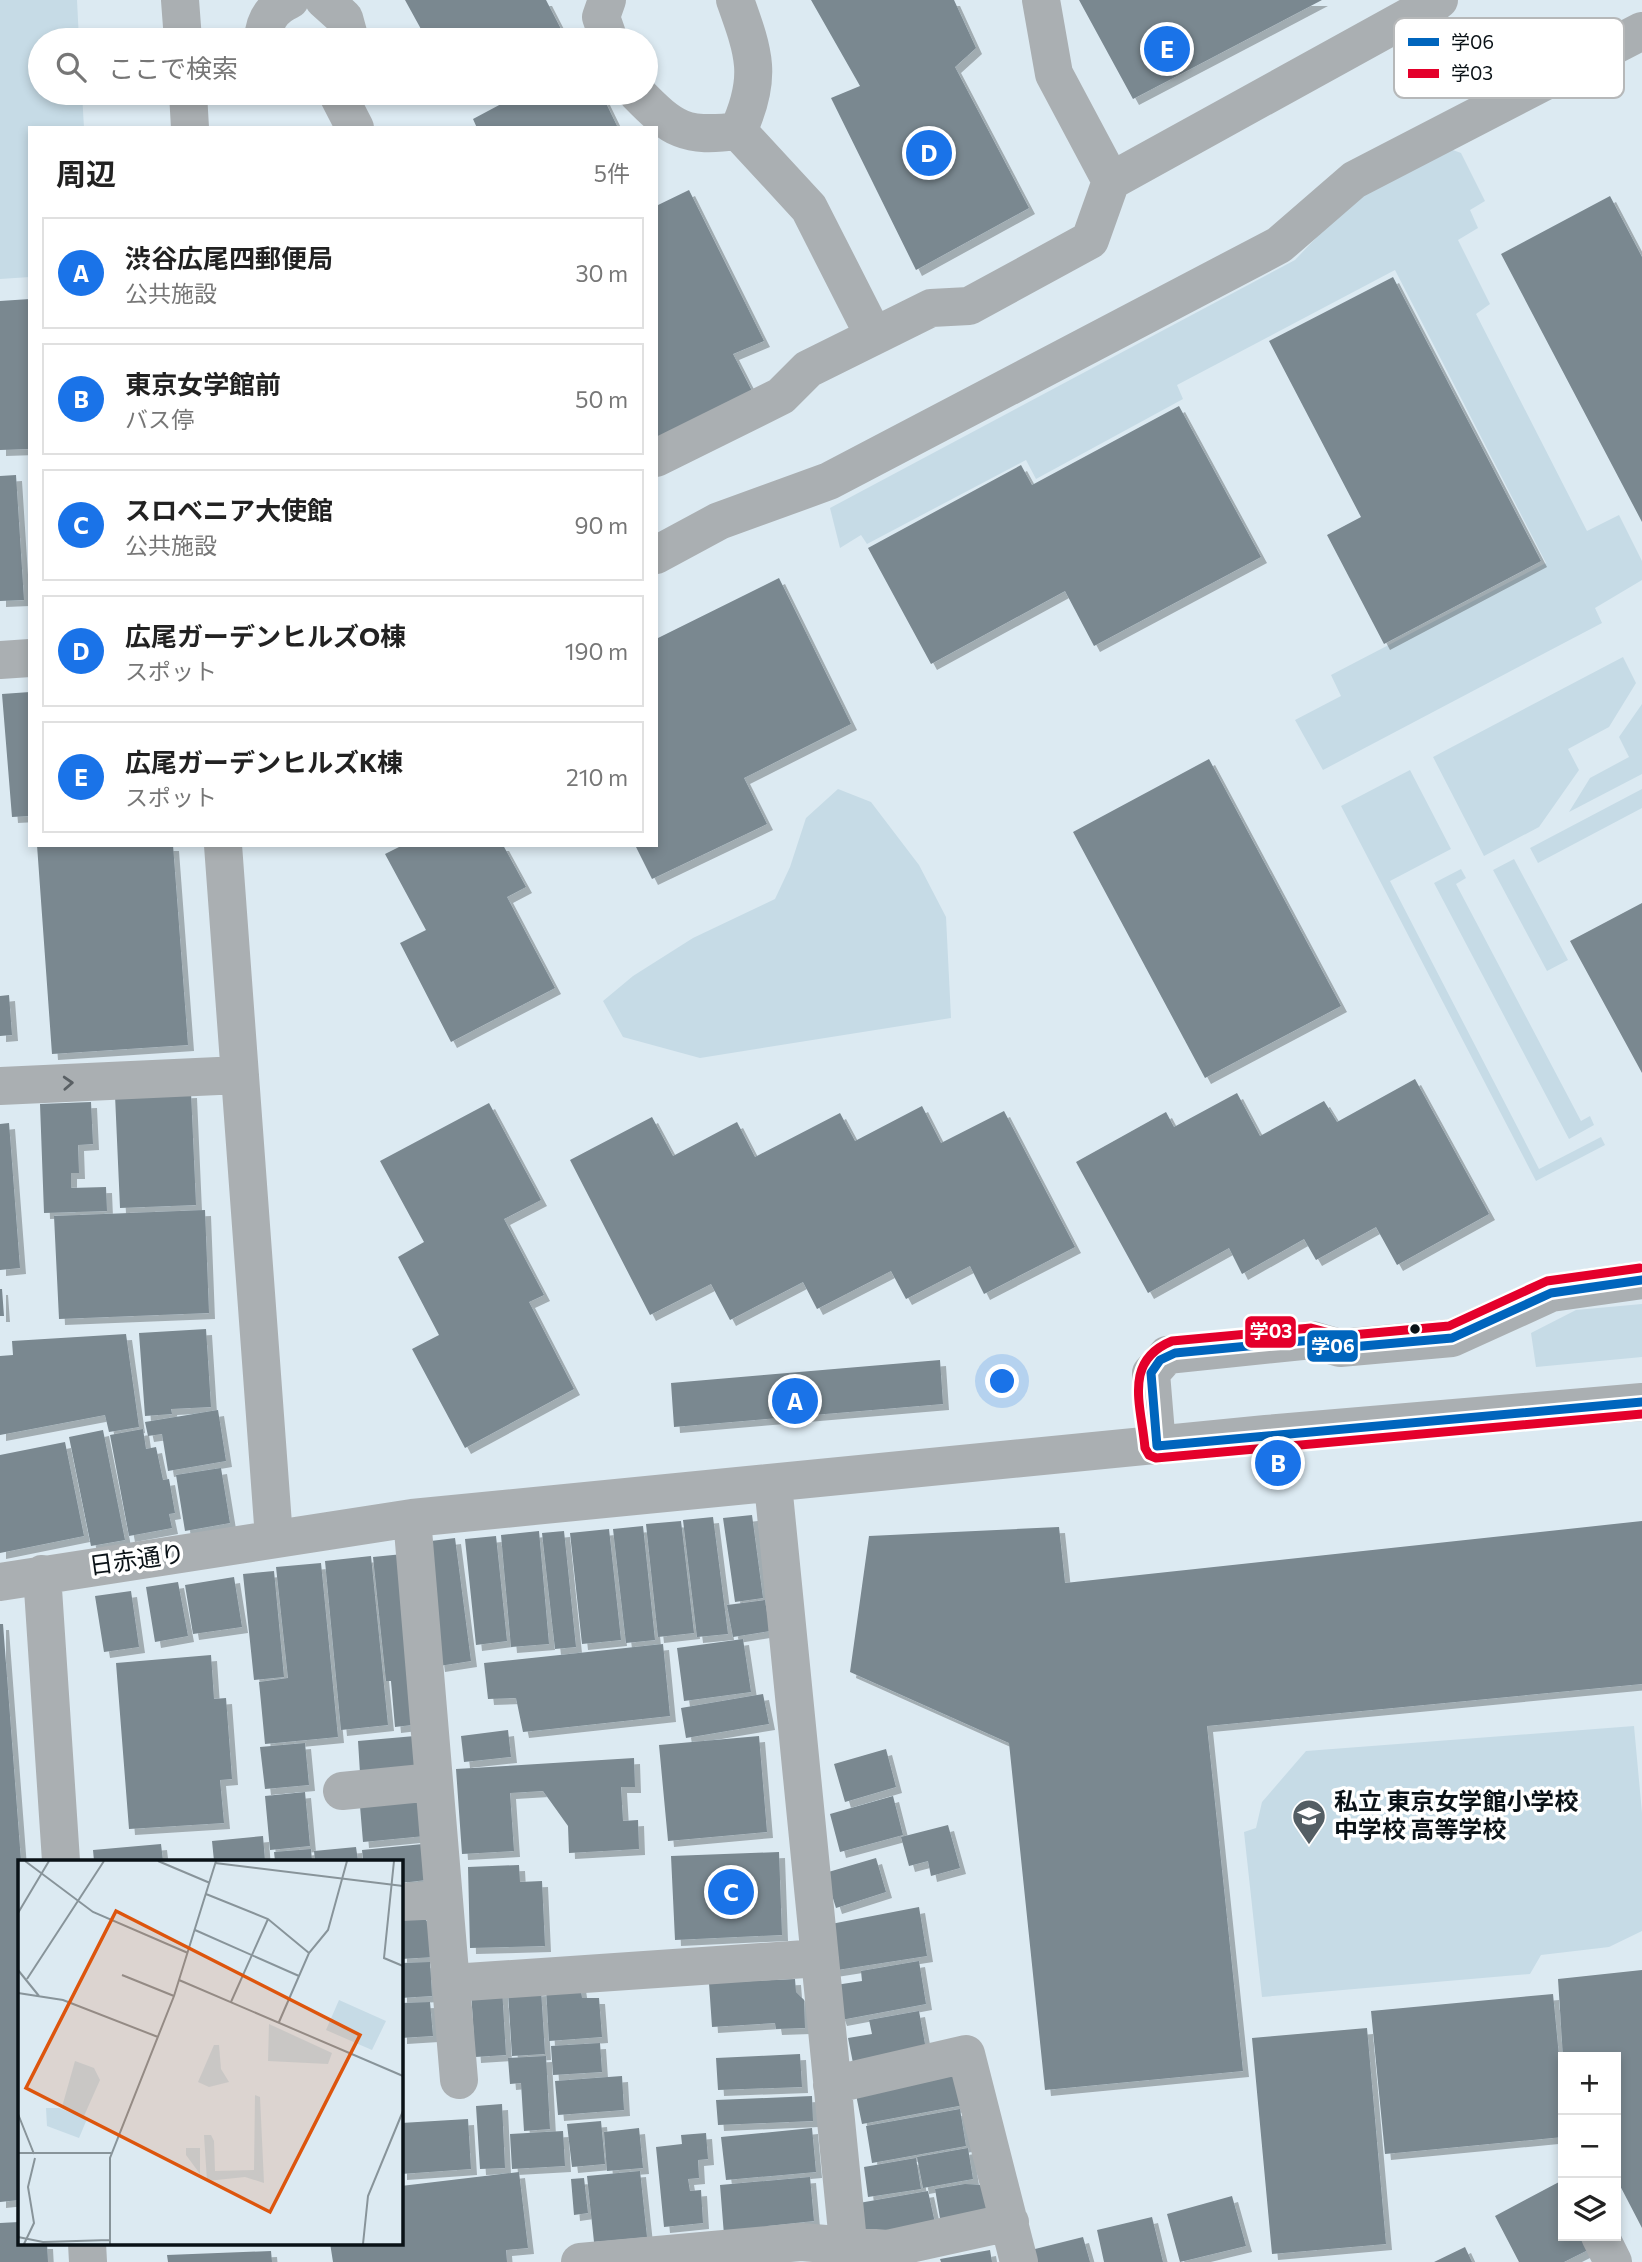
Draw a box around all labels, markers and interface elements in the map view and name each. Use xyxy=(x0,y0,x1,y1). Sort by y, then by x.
legend xyxy=(1394,18,1624,98)
pin: E xyxy=(1144,23,1190,75)
search box xyxy=(28,28,658,105)
text: 学06 xyxy=(1451,30,1494,53)
icon: search xyxy=(52,48,90,86)
text: ここで検索 xyxy=(108,52,238,83)
text: 学03 xyxy=(1451,61,1493,84)
pin: D xyxy=(906,127,952,179)
text: 周辺 xyxy=(56,154,116,191)
text: 5件 xyxy=(594,159,630,187)
text: 渋谷広尾四郵便局 xyxy=(125,242,333,273)
text: A xyxy=(73,259,89,287)
text: 30 m xyxy=(575,259,628,287)
text: 公共施設 xyxy=(125,279,217,307)
text: 東京女学館前 xyxy=(125,368,281,399)
text: B xyxy=(73,385,89,413)
text: 50 m xyxy=(575,385,628,413)
text: バス停 xyxy=(125,405,194,433)
text: スロベニア大使館 xyxy=(125,494,333,525)
text: C xyxy=(73,511,89,539)
text: 90 m xyxy=(575,511,628,539)
text: 公共施設 xyxy=(125,531,217,559)
text: 広尾ガーデンヒルズO棟 xyxy=(125,620,406,651)
text: D xyxy=(73,637,89,665)
text: 190 m xyxy=(565,637,628,665)
text: スポット xyxy=(125,657,217,685)
text: 広尾ガーデンヒルズK棟 xyxy=(125,746,403,777)
text: E xyxy=(74,763,88,791)
text: 210 m xyxy=(566,763,628,791)
text: スポット xyxy=(125,783,217,811)
one-way arrow xyxy=(63,1076,74,1091)
line badge: 学03 xyxy=(1244,1315,1297,1349)
text: 学03 xyxy=(1250,1319,1292,1342)
unlabelled marker xyxy=(1408,1322,1422,1336)
line badge: 学06 xyxy=(1306,1329,1359,1363)
text: 学06 xyxy=(1311,1334,1355,1357)
your location xyxy=(985,1364,1019,1398)
pin: A xyxy=(772,1375,818,1427)
pin: B xyxy=(1255,1437,1301,1489)
street label: 日赤通り xyxy=(87,1537,186,1580)
place label: 私立 東京女学館小学校 中学校 高等学校 xyxy=(1334,1786,1579,1843)
school or university icon: 私立 東京女学館小学校 中学校 高等学校 xyxy=(1290,1797,1328,1846)
inset map xyxy=(18,1860,402,2244)
pin: C xyxy=(708,1866,754,1918)
map controls xyxy=(1558,2052,1621,2241)
button: + xyxy=(1558,2052,1621,2115)
button: − xyxy=(1558,2115,1621,2178)
button: layers xyxy=(1558,2178,1621,2241)

